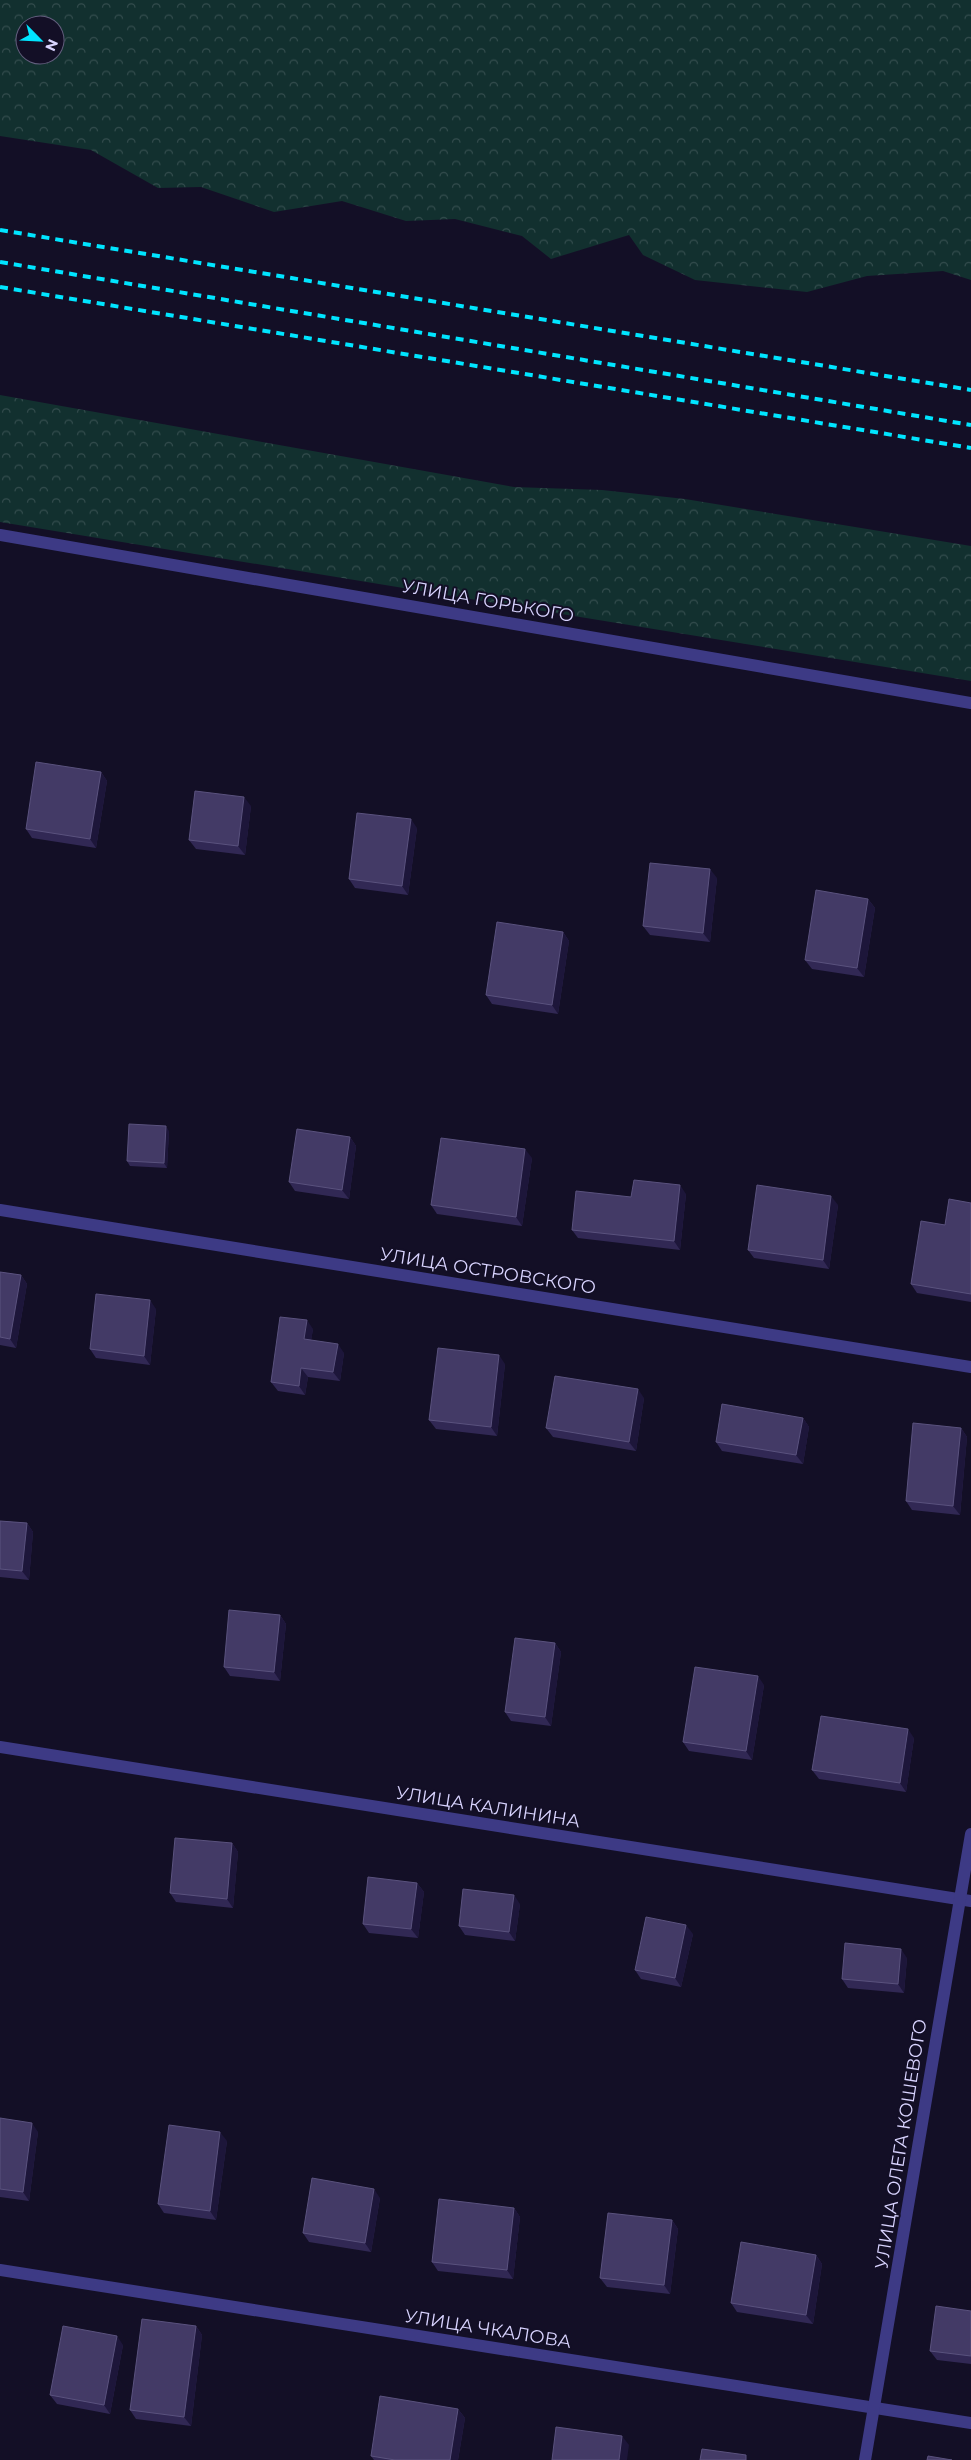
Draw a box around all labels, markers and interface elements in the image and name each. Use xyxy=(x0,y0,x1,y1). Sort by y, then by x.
north arrow xyxy=(15,15,65,65)
text: N xyxy=(41,36,62,54)
street label: УЛИЦА ГОРЬКОГО xyxy=(400,575,576,627)
street label: УЛИЦА ОСТРОВСКОГО xyxy=(379,1243,597,1299)
street label: УЛИЦА КАЛИНИНА xyxy=(394,1782,582,1833)
street label: УЛИЦА ОЛЕГА КОШЕВОГО xyxy=(870,2018,932,2270)
street label: УЛИЦА ЧКАЛОВА xyxy=(403,2305,573,2353)

